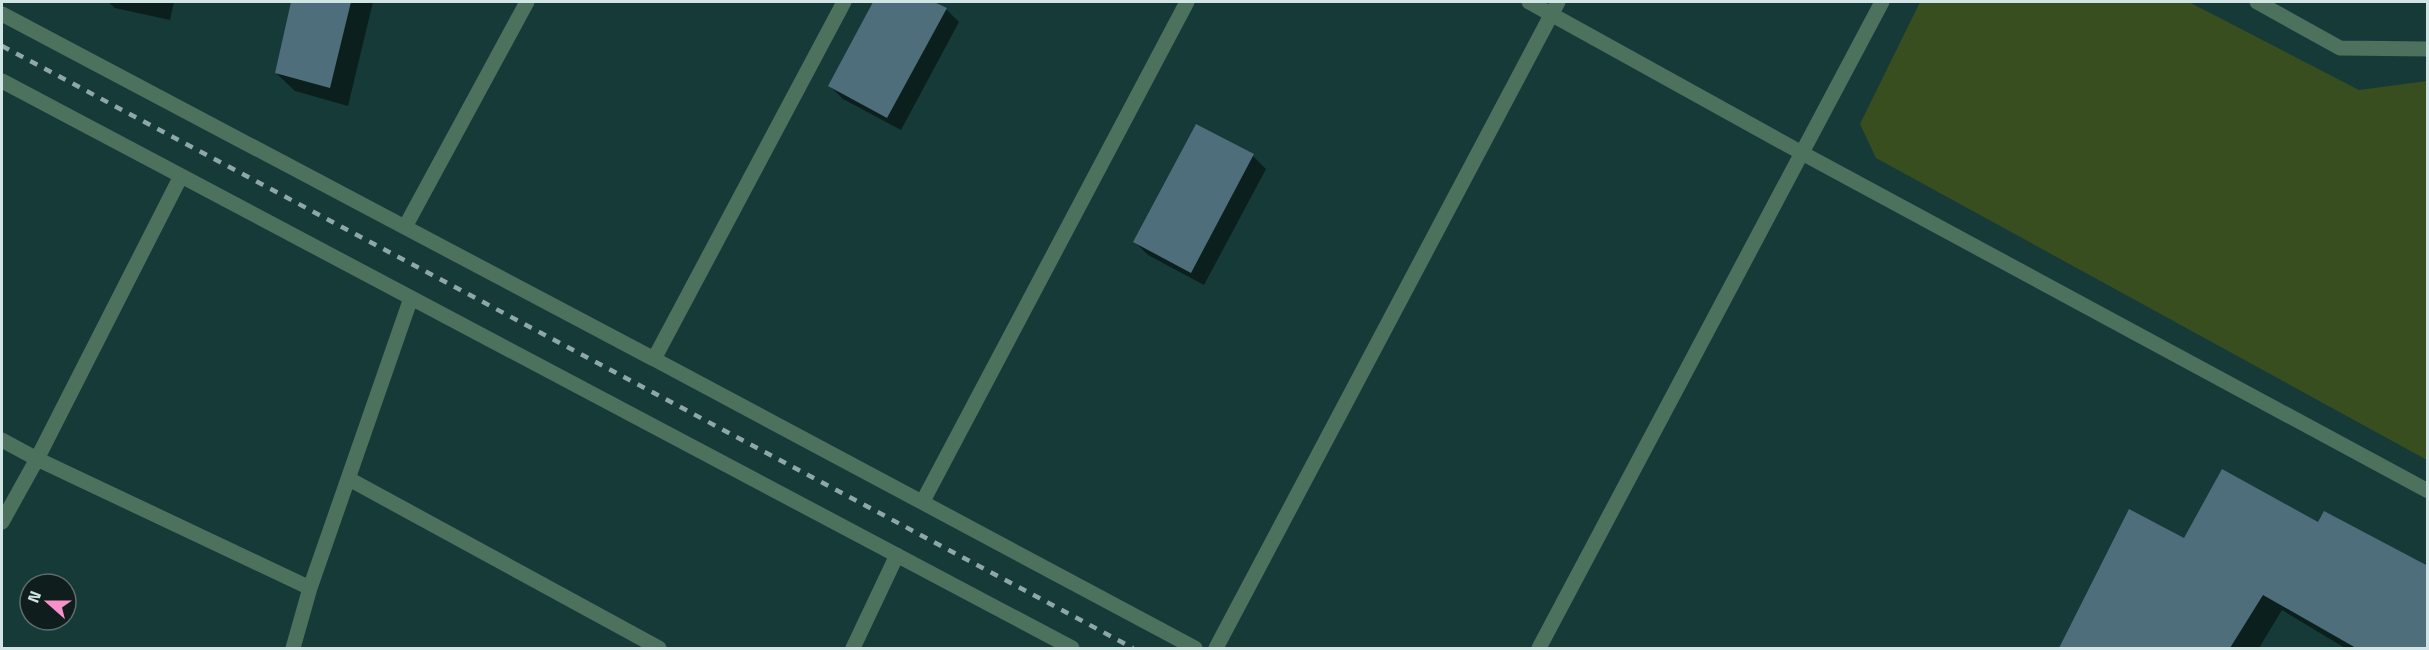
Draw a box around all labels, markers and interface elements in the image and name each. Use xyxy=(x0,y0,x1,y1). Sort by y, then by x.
north arrow xyxy=(18,572,78,632)
text: N xyxy=(21,587,47,606)

